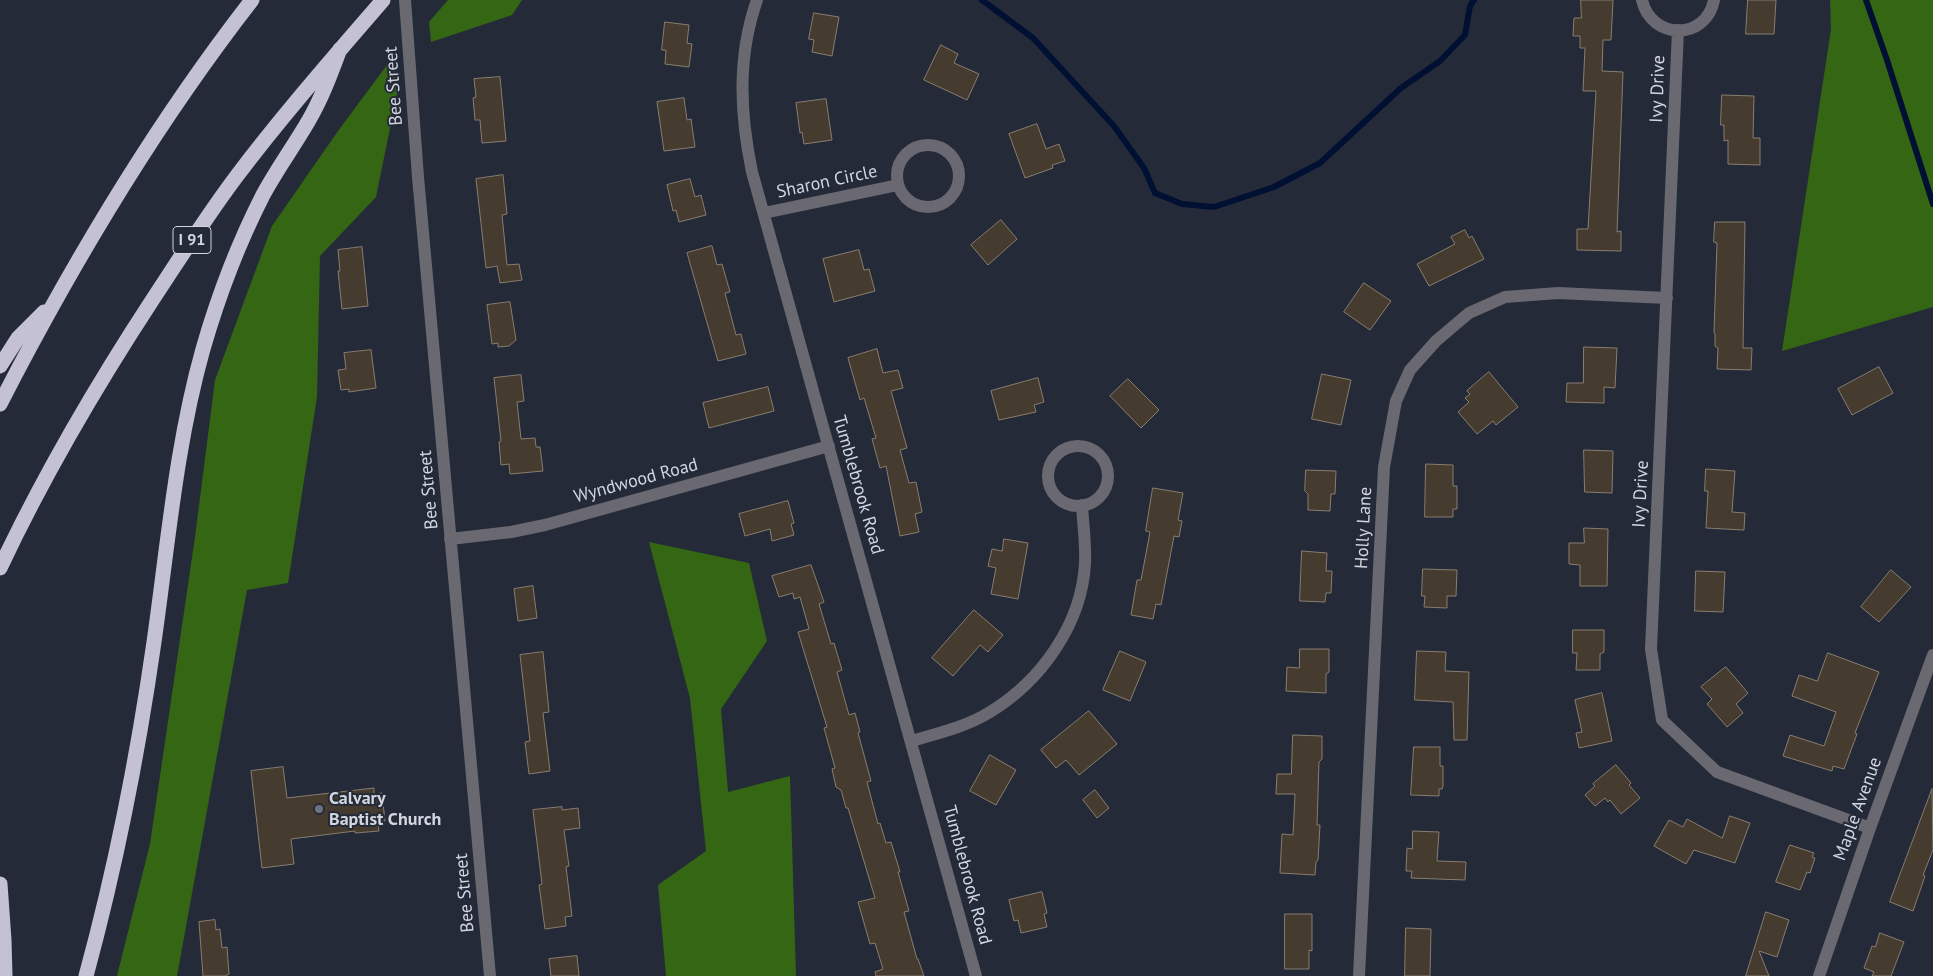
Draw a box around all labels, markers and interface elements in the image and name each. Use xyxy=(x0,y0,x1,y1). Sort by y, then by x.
street label: Bee Street xyxy=(380,46,408,126)
street label: Ivy Drive xyxy=(1646,55,1670,123)
street label: Sharon Circle xyxy=(775,161,879,203)
road number: I 91 xyxy=(173,226,211,254)
street label: Tumblebrook Road xyxy=(828,413,888,557)
street label: Bee Street xyxy=(415,450,443,530)
street label: Wyndwood Road xyxy=(572,454,700,508)
street label: Ivy Drive xyxy=(1628,460,1654,528)
street label: Holly Lane xyxy=(1351,486,1377,570)
street label: Maple Avenue xyxy=(1829,754,1887,864)
place label: Calvary Baptist Church xyxy=(329,788,441,831)
marker: Calvary Baptist Church xyxy=(313,803,325,815)
street label: Tumblebrook Road xyxy=(938,803,996,947)
street label: Bee Street xyxy=(451,853,479,933)

